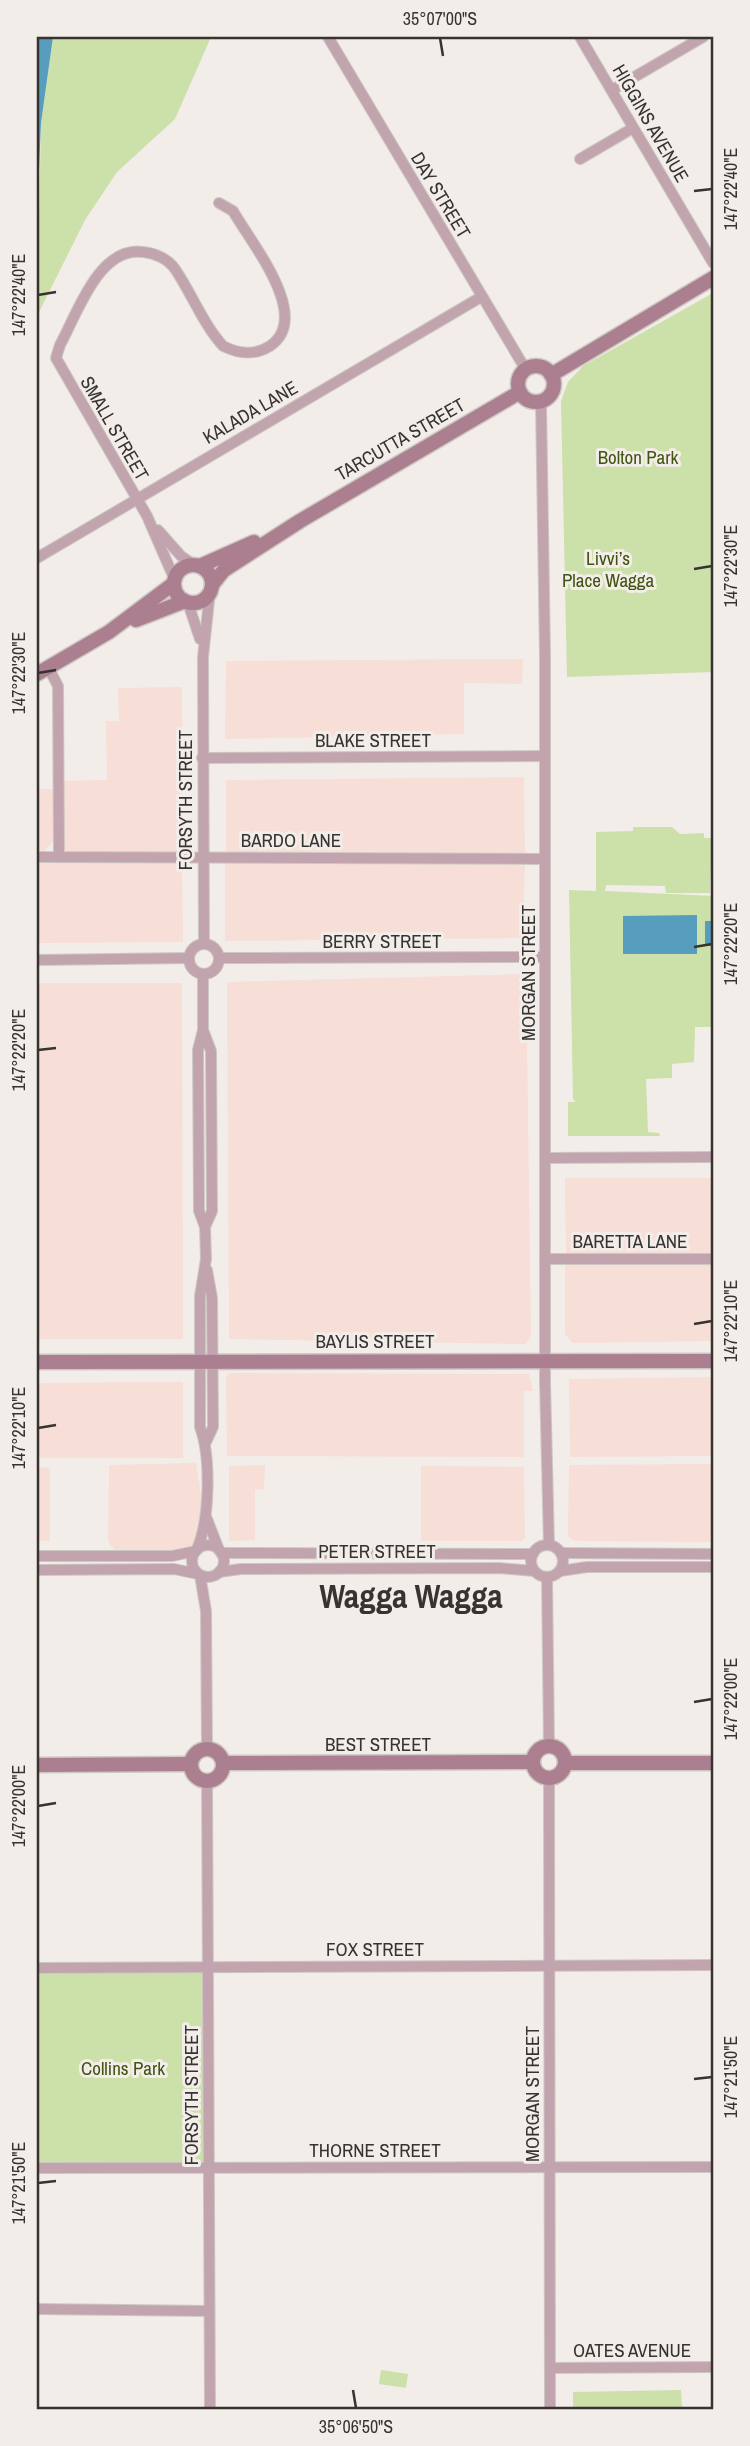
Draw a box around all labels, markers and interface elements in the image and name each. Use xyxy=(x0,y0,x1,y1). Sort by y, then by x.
text: 35°07'00"S xyxy=(403,6,477,31)
street label: HIGGINS AVENUE xyxy=(607,59,695,187)
street label: DAY STREET xyxy=(405,147,477,243)
text: 147°22'40"E xyxy=(718,148,743,230)
text: 147°22'40"E xyxy=(6,254,31,336)
street label: SMALL STREET xyxy=(75,371,156,485)
street label: KALADA LANE xyxy=(198,374,302,450)
street label: TARCUTTA STREET xyxy=(330,391,470,487)
park label: Bolton Park xyxy=(598,444,678,470)
text: 147°22'30"E xyxy=(718,525,743,607)
park label: Livvi’s Place Wagga xyxy=(562,545,654,593)
text: 147°22'30"E xyxy=(6,632,31,714)
street label: BLAKE STREET xyxy=(315,727,431,753)
street label: FORSYTH STREET xyxy=(172,729,198,870)
street label: BARDO LANE xyxy=(241,827,341,853)
text: 147°22'20"E xyxy=(718,903,743,985)
street label: MORGAN STREET xyxy=(515,905,541,1041)
street label: BERRY STREET xyxy=(323,928,442,954)
text: 147°22'20"E xyxy=(6,1009,31,1091)
street label: BARETTA LANE xyxy=(573,1228,687,1254)
text: 147°22'10"E xyxy=(718,1280,743,1362)
street label: BAYLIS STREET xyxy=(315,1328,435,1354)
text: 147°22'10"E xyxy=(6,1387,31,1469)
street label: PETER STREET xyxy=(318,1538,436,1564)
district label: Wagga Wagga xyxy=(320,1574,502,1618)
text: 147°22'00"E xyxy=(718,1658,743,1740)
street label: BEST STREET xyxy=(325,1731,432,1757)
text: 147°22'00"E xyxy=(6,1765,31,1847)
street label: FOX STREET xyxy=(326,1936,424,1962)
street label: FORSYTH STREET xyxy=(178,2024,204,2165)
street label: MORGAN STREET xyxy=(519,2026,545,2162)
text: 147°21'50"E xyxy=(718,2036,743,2118)
park label: Collins Park xyxy=(81,2055,165,2081)
street label: THORNE STREET xyxy=(309,2137,441,2163)
text: 147°21'50"E xyxy=(6,2142,31,2224)
street label: OATES AVENUE xyxy=(573,2337,691,2363)
text: 35°06'50"S xyxy=(319,2414,393,2439)

